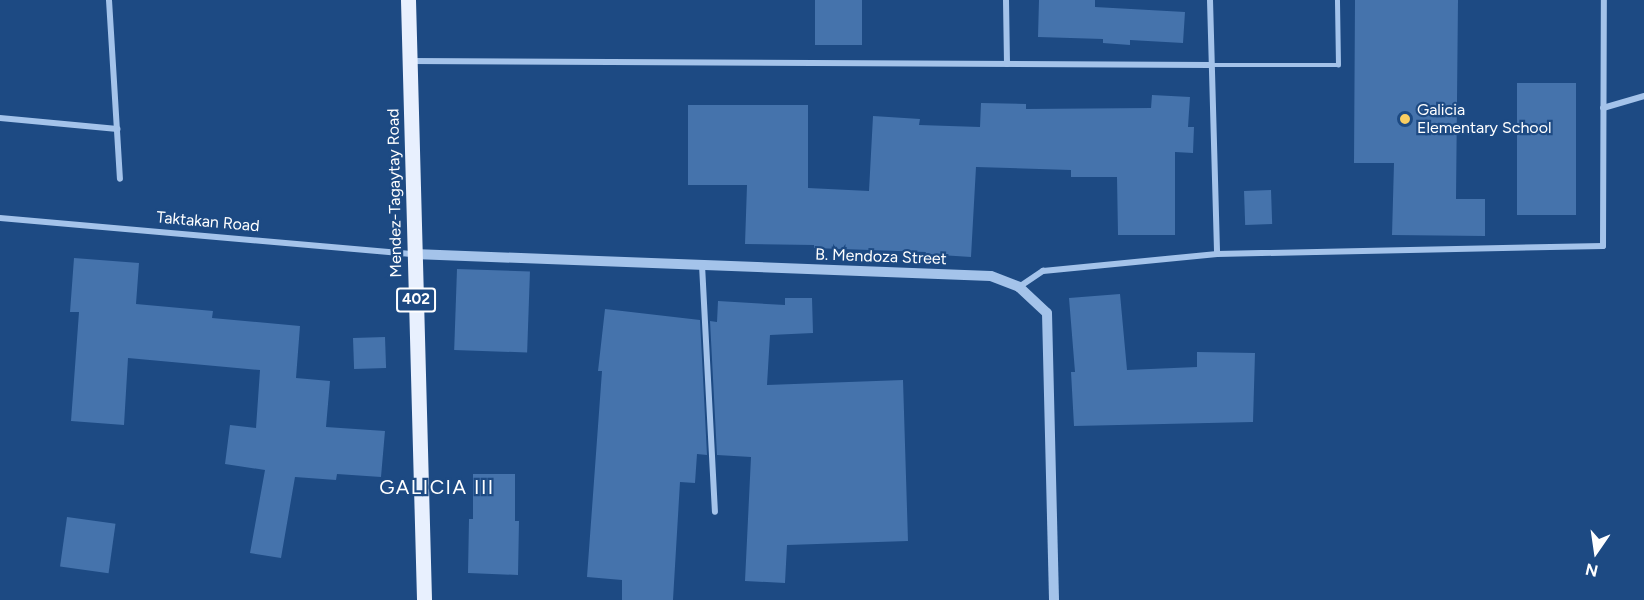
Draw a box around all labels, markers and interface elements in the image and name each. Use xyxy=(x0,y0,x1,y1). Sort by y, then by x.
place label: Galicia Elementary School xyxy=(1417,100,1551,138)
street label: Mendez-Tagaytay Road xyxy=(384,108,406,278)
marker: Galicia Elementary School xyxy=(1398,112,1412,126)
street label: Taktakan Road xyxy=(156,208,260,236)
street label: B. Mendoza Street xyxy=(815,245,947,269)
road number: 402 xyxy=(395,288,437,312)
district label: GALICIA III xyxy=(379,475,495,499)
north arrow xyxy=(1566,522,1626,582)
text: N xyxy=(1584,559,1600,581)

